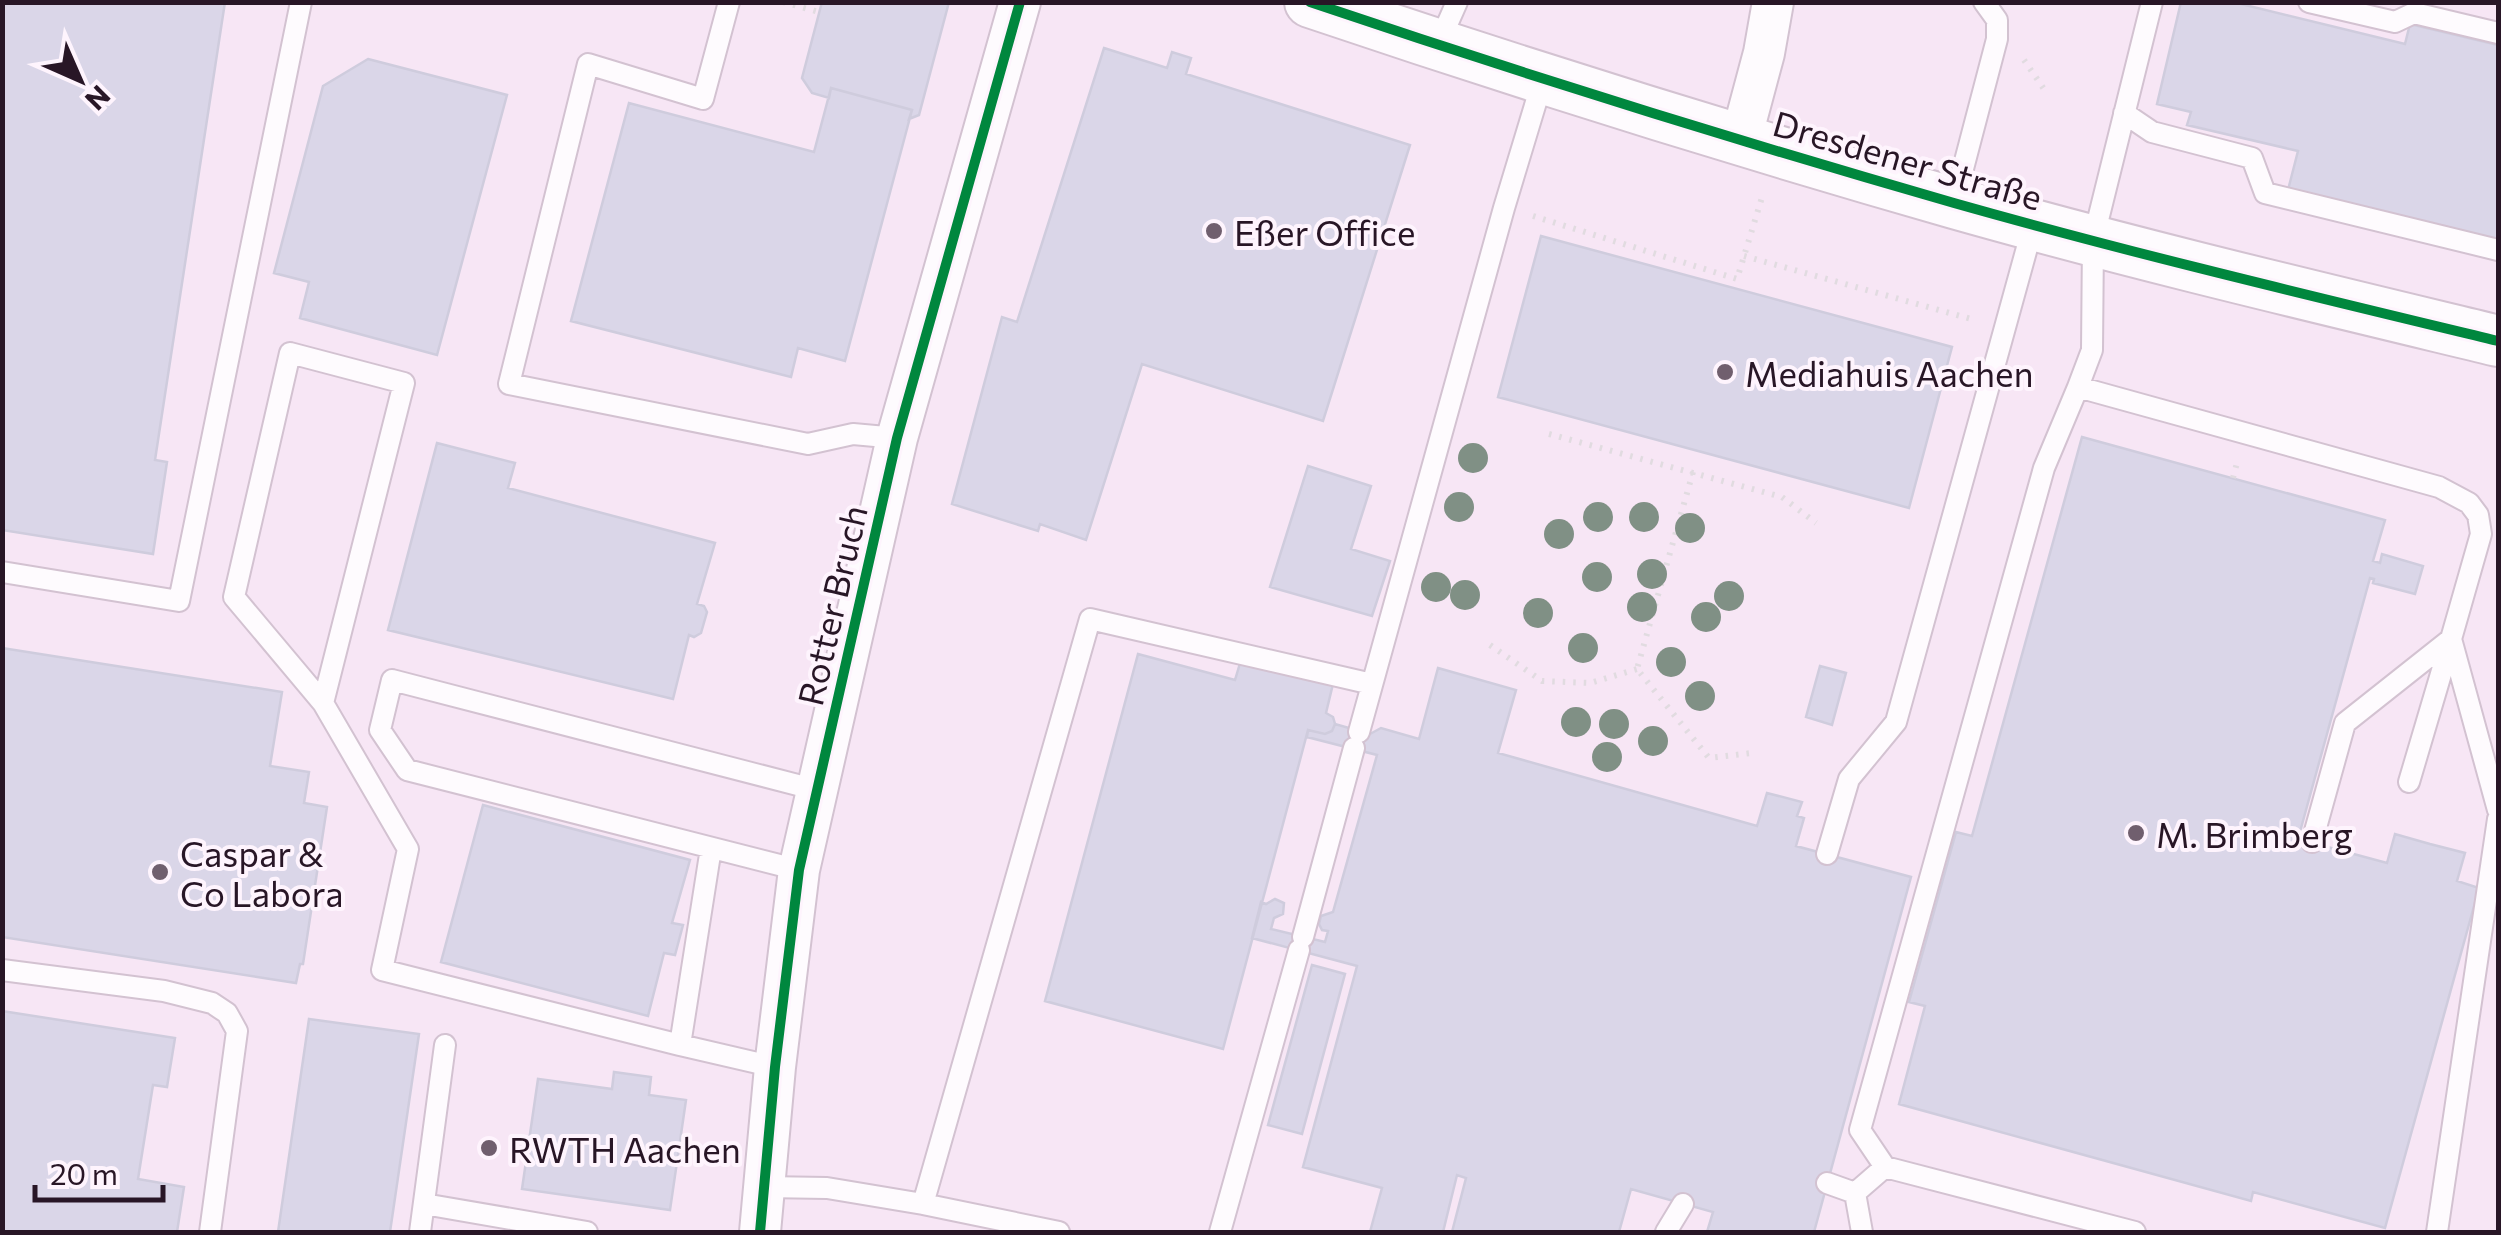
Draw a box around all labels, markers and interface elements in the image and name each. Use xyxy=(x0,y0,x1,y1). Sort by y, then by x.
north arrow xyxy=(30,30,130,130)
text: N xyxy=(79,79,118,118)
street label: Dresdener Straße xyxy=(1769,100,2047,218)
place label: Eßer Office xyxy=(1234,210,1415,253)
marker: Eßer Office xyxy=(1203,220,1225,242)
place label: Mediahuis Aachen xyxy=(1745,351,2034,394)
marker: Mediahuis Aachen xyxy=(1714,361,1736,383)
street label: Rotter Bruch xyxy=(787,501,875,709)
place label: M. Brimberg xyxy=(2156,812,2353,855)
marker: M. Brimberg xyxy=(2125,822,2147,844)
place label: Caspar & Co Labora xyxy=(180,831,343,914)
marker: Caspar & Co Labora xyxy=(149,861,171,883)
place label: RWTH Aachen xyxy=(509,1127,741,1170)
marker: RWTH Aachen xyxy=(478,1137,500,1159)
scale bar xyxy=(35,1140,162,1202)
text: 20 m xyxy=(50,1154,118,1191)

